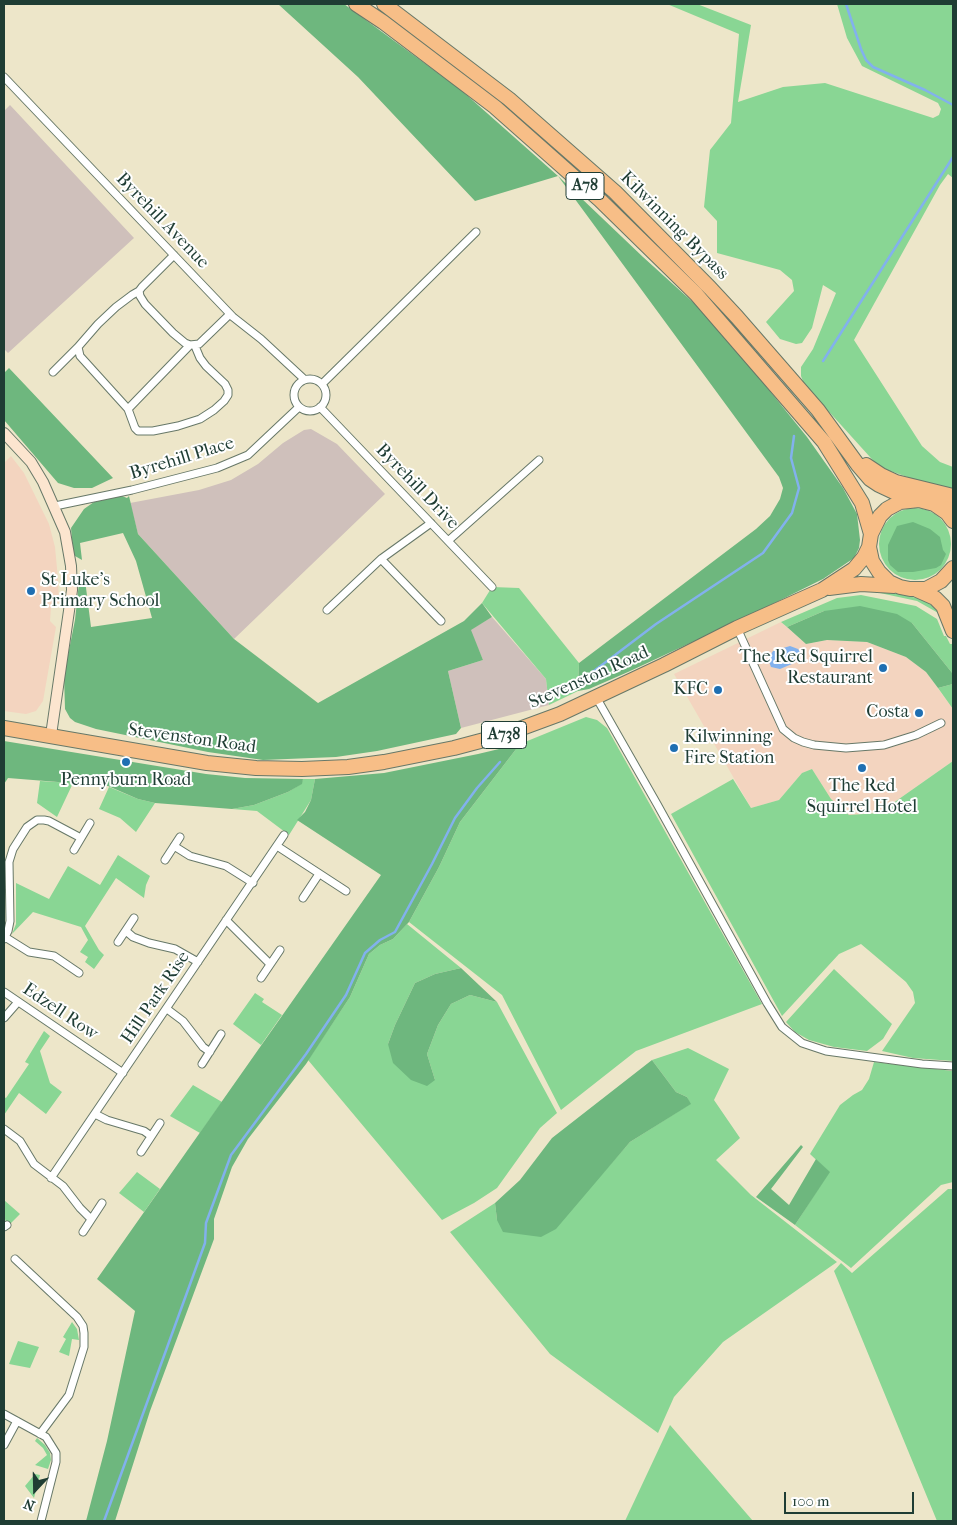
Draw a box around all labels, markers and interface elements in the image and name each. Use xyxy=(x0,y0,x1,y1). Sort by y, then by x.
street label: Kilwinning Bypass xyxy=(615,167,733,285)
street label: Byrehill Avenue xyxy=(111,169,213,273)
road number: A78 xyxy=(566,172,604,200)
street label: Byrehill Place xyxy=(127,433,237,485)
street label: Byrehill Drive xyxy=(371,440,463,534)
place label: St Luke's Primary School xyxy=(41,570,159,612)
marker: St Luke's Primary School xyxy=(25,585,37,597)
street label: Stevenston Road xyxy=(526,642,652,714)
place label: The Red Squirrel Restaurant xyxy=(739,647,873,690)
marker: The Red Squirrel Restaurant xyxy=(877,662,889,674)
place label: KFC xyxy=(673,679,708,701)
marker: KFC xyxy=(712,684,724,696)
place label: Costa xyxy=(866,702,909,724)
marker: Costa xyxy=(913,707,925,719)
street label: Stevenston Road xyxy=(127,719,257,759)
road number: A738 xyxy=(482,722,526,748)
place label: Kilwinning Fire Station xyxy=(684,727,774,770)
marker: Kilwinning Fire Station xyxy=(668,742,680,754)
marker: Pennyburn Road xyxy=(120,756,132,768)
marker: The Red Squirrel Hotel xyxy=(856,762,868,774)
place label: Pennyburn Road xyxy=(61,770,191,792)
place label: The Red Squirrel Hotel xyxy=(807,776,917,819)
street label: Hill Park Rise xyxy=(117,948,195,1048)
street label: Edzell Row xyxy=(18,979,102,1045)
north arrow xyxy=(10,1465,60,1515)
scale bar xyxy=(787,1482,917,1514)
text: 100 m xyxy=(792,1492,830,1510)
text: N xyxy=(21,1495,37,1514)

